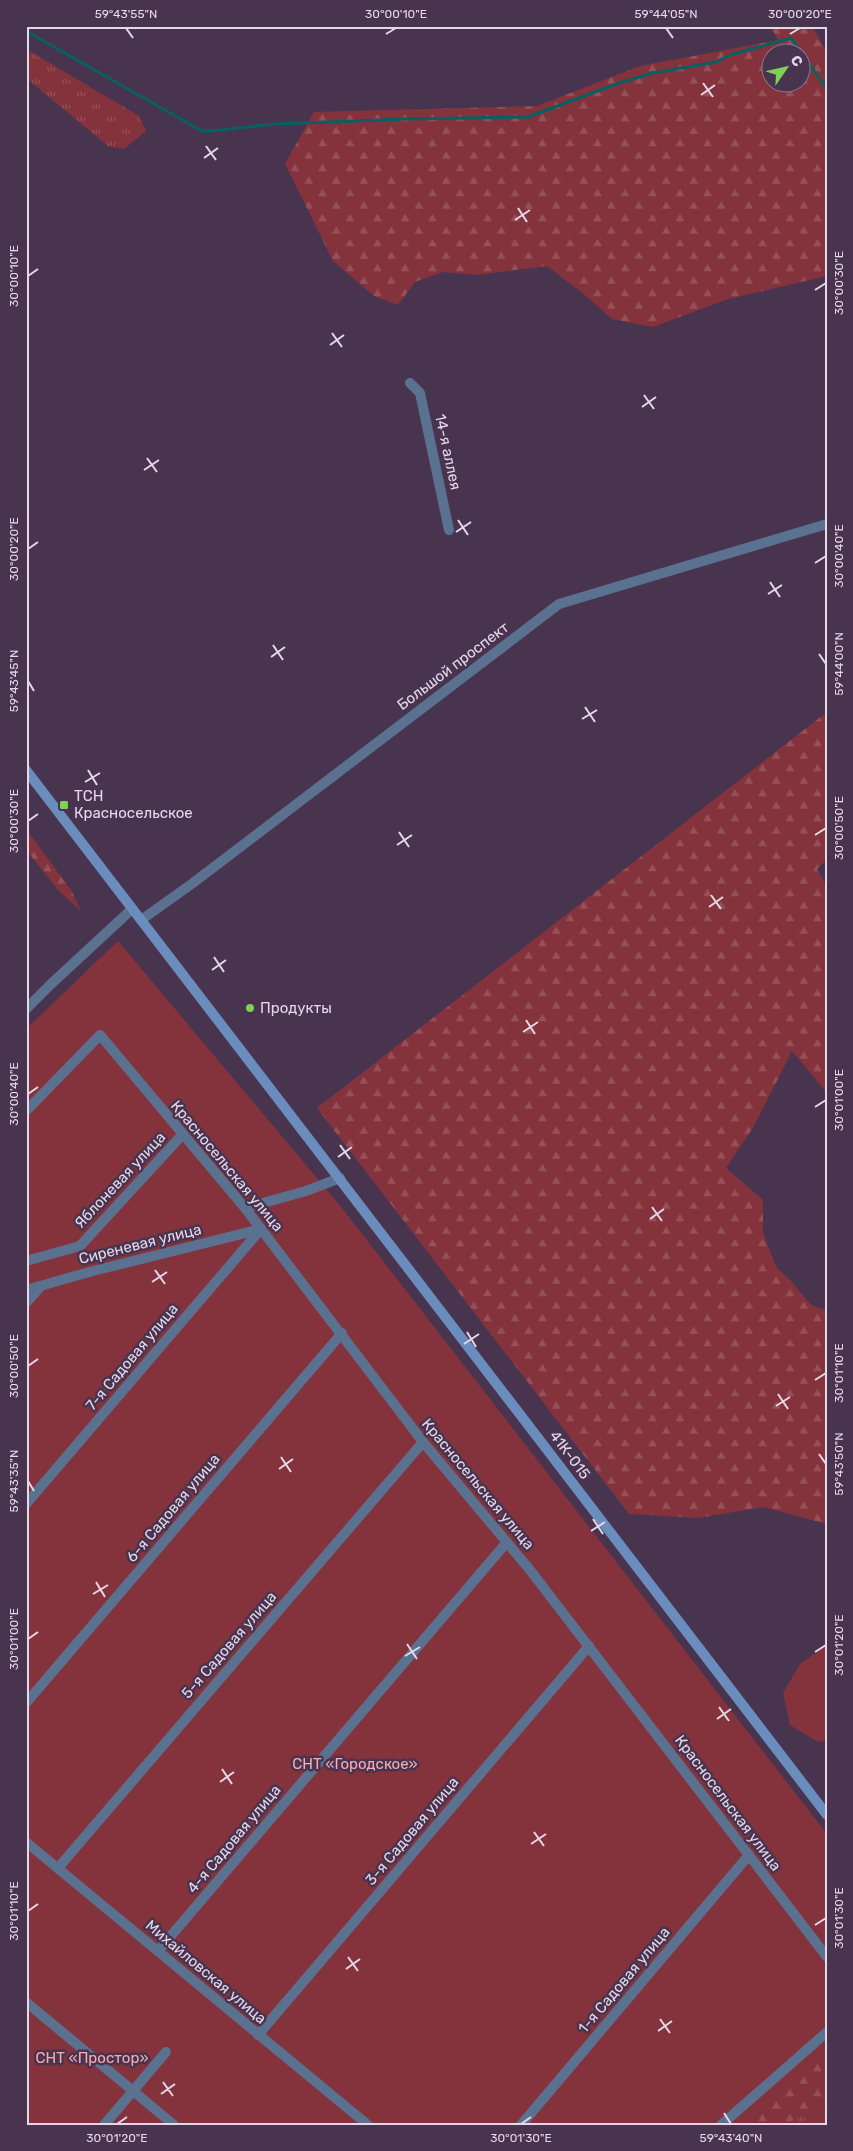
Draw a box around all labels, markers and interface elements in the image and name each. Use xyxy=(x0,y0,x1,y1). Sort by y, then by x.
text: 59°43'55"N xyxy=(95,7,157,21)
text: 30°00'10"E xyxy=(365,7,427,21)
text: 59°44'05"N xyxy=(634,7,698,21)
text: 30°00'20"E xyxy=(768,7,832,21)
north arrow xyxy=(760,42,810,92)
text: С xyxy=(787,52,806,70)
text: 30°00'10"E xyxy=(7,245,21,307)
text: 30°00'30"E xyxy=(832,251,846,315)
street label: 14-я аллея xyxy=(431,412,465,492)
text: 30°00'20"E xyxy=(7,517,21,581)
text: 30°00'40"E xyxy=(832,524,846,588)
street label: Большой проспект xyxy=(394,618,513,714)
text: 59°44'00"N xyxy=(832,632,846,696)
text: 59°43'45"N xyxy=(7,650,21,712)
place label: ТСН Красносельское xyxy=(74,787,193,822)
text: 30°00'30"E xyxy=(7,789,21,853)
text: 30°00'50"E xyxy=(832,796,846,860)
marker: ТСН Красносельское xyxy=(58,799,70,811)
place label: Продукты xyxy=(260,999,332,1017)
marker: Продукты xyxy=(244,1002,256,1014)
text: 30°00'40"E xyxy=(7,1062,21,1126)
text: 30°01'00"E xyxy=(832,1069,846,1131)
street label: Красносельская улица xyxy=(167,1097,287,1235)
street label: Яблоневая улица xyxy=(71,1128,169,1232)
street label: Сиреневая улица xyxy=(77,1220,203,1268)
street label: 7-я Садовая улица xyxy=(82,1300,182,1414)
text: 30°00'50"E xyxy=(7,1334,21,1398)
text: 30°01'10"E xyxy=(832,1343,846,1403)
street label: Красносельская улица xyxy=(418,1415,538,1553)
street label: 41К-015 xyxy=(546,1427,594,1483)
text: 59°43'50"N xyxy=(832,1432,846,1496)
text: 59°43'35"N xyxy=(7,1450,21,1512)
street label: 6-я Садовая улица xyxy=(122,1450,224,1566)
street label: 5-я Садовая улица xyxy=(178,1588,280,1702)
text: 30°01'00"E xyxy=(7,1608,21,1670)
text: 30°01'20"E xyxy=(832,1614,846,1676)
street label: Красносельская улица xyxy=(671,1732,785,1874)
park label: СНТ «Городское» xyxy=(292,1755,418,1773)
street label: 3-я Садовая улица xyxy=(361,1773,463,1889)
street label: 4-я Садовая улица xyxy=(183,1781,285,1897)
text: 30°01'10"E xyxy=(7,1881,21,1941)
text: 30°01'30"E xyxy=(832,1887,846,1949)
street label: Михайловская улица xyxy=(142,1916,270,2028)
street label: 1-я Садовая улица xyxy=(574,1923,674,2037)
park label: СНТ «Простор» xyxy=(35,2049,149,2067)
text: 30°01'20"E xyxy=(86,2131,148,2145)
text: 30°01'30"E xyxy=(490,2131,552,2145)
text: 59°43'40"N xyxy=(700,2131,762,2145)

